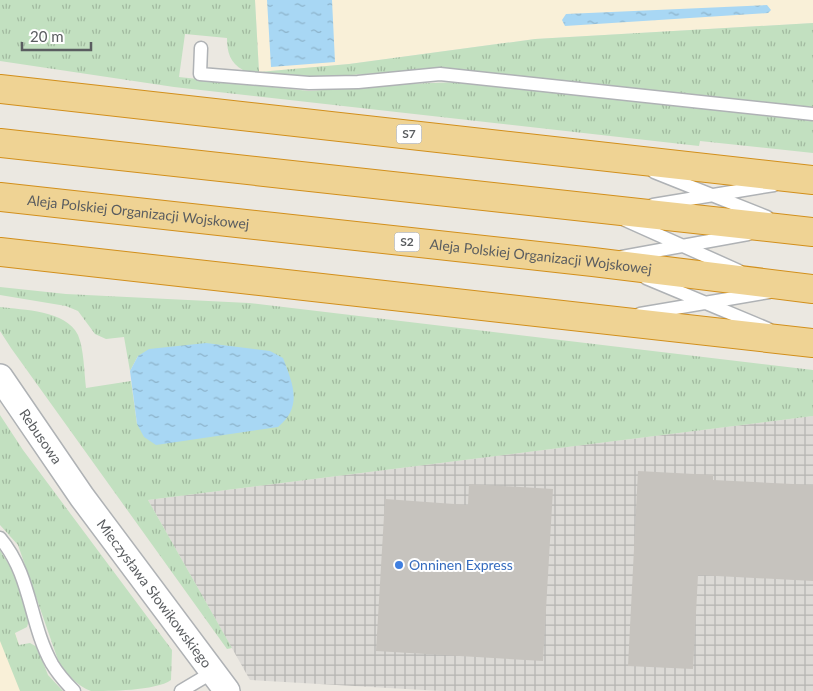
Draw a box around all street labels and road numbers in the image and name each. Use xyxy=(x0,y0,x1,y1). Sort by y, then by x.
road number: S7 xyxy=(396,125,422,144)
street label: Aleja Polskiej Organizacji Wojskowej xyxy=(26,191,250,232)
road number: S2 xyxy=(394,232,420,252)
street label: Aleja Polskiej Organizacji Wojskowej xyxy=(429,235,653,277)
street label: Rebusowa xyxy=(16,405,66,467)
street label: Mieczysława Słowikowskiego xyxy=(94,516,216,671)

